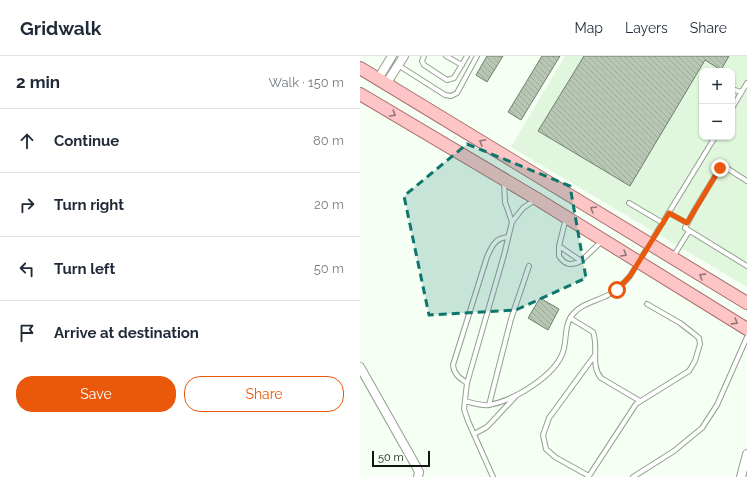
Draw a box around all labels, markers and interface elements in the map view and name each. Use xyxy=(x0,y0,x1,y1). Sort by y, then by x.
text: Gridwalk xyxy=(20,17,101,39)
text: Map xyxy=(575,20,603,36)
text: Layers xyxy=(625,20,668,36)
text: Share xyxy=(690,20,727,36)
map controls xyxy=(699,68,735,140)
button: + xyxy=(699,68,735,104)
text: 2 min xyxy=(16,72,60,92)
text: Walk · 150 m xyxy=(269,75,344,90)
button: − xyxy=(699,104,735,140)
one-way arrow xyxy=(389,109,396,116)
icon: ahead xyxy=(16,130,38,152)
text: Continue xyxy=(54,132,119,150)
text: 80 m xyxy=(313,133,344,148)
one-way arrow xyxy=(479,139,486,147)
route end xyxy=(711,159,729,177)
icon: right xyxy=(16,194,38,216)
text: Turn right xyxy=(54,196,124,214)
text: 20 m xyxy=(314,197,344,212)
one-way arrow xyxy=(590,207,597,214)
one-way arrow xyxy=(620,249,627,256)
icon: left xyxy=(16,258,38,280)
text: Turn left xyxy=(54,260,115,278)
text: 50 m xyxy=(314,261,344,276)
one-way arrow xyxy=(699,273,706,280)
route start xyxy=(608,281,626,299)
one-way arrow xyxy=(731,317,738,324)
icon: arrive xyxy=(16,322,38,344)
text: Arrive at destination xyxy=(54,324,199,342)
button: Save xyxy=(16,376,176,412)
button: Share xyxy=(184,376,344,412)
scale bar xyxy=(372,449,430,468)
text: 50 m xyxy=(378,451,404,464)

